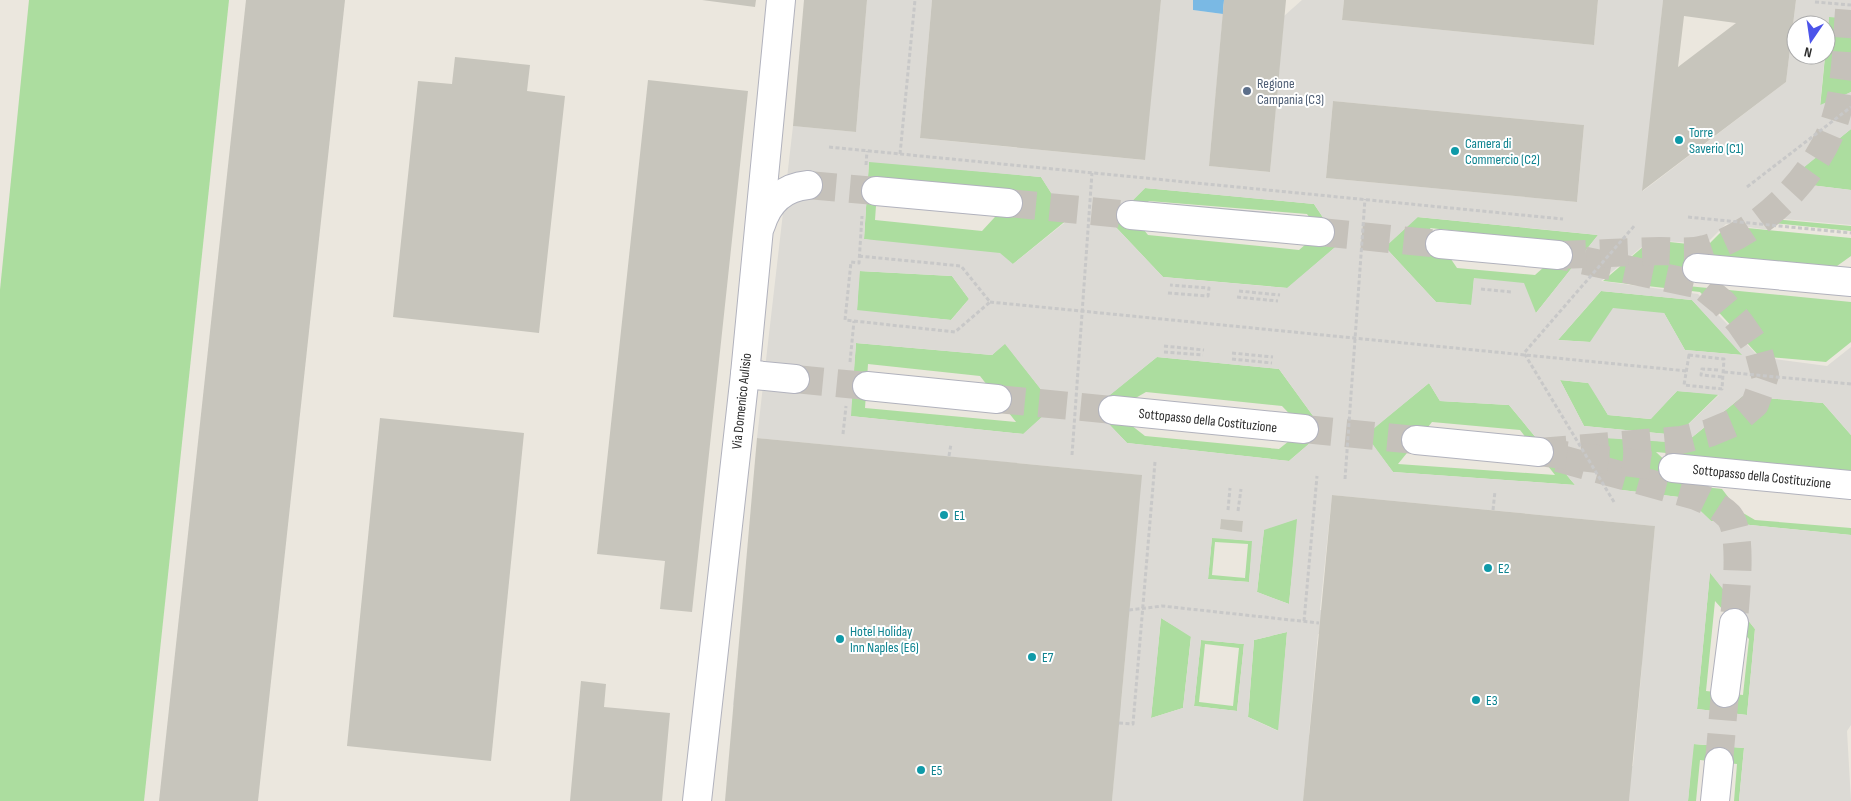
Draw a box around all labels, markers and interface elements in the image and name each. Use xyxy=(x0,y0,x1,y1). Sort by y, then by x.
north arrow xyxy=(1786,15,1836,65)
text: N xyxy=(1803,43,1814,61)
place label: Regione Campania (C3) xyxy=(1257,75,1324,108)
marker: Regione Campania (C3) xyxy=(1241,85,1253,97)
place label: Torre Saverio (C1) xyxy=(1689,124,1744,157)
marker: Torre Saverio (C1) xyxy=(1673,134,1685,146)
place label: Camera di Commercio (C2) xyxy=(1465,135,1540,168)
marker: Camera di Commercio (C2) xyxy=(1449,145,1461,157)
street label: Via Domenico Aulisio xyxy=(728,352,755,450)
street label: Sottopasso della Costituzione xyxy=(1138,405,1278,436)
street label: Sottopasso della Costituzione xyxy=(1692,461,1832,492)
place label: E1 xyxy=(954,507,965,524)
marker: E1 xyxy=(938,509,950,521)
place label: E2 xyxy=(1498,560,1510,577)
marker: E2 xyxy=(1482,562,1494,574)
place label: Hotel Holiday Inn Naples (E6) xyxy=(850,623,919,656)
marker: Hotel Holiday Inn Naples (E6) xyxy=(834,633,846,645)
place label: E7 xyxy=(1042,649,1054,666)
marker: E7 xyxy=(1026,651,1038,663)
place label: E3 xyxy=(1486,692,1498,709)
marker: E3 xyxy=(1470,694,1482,706)
place label: E5 xyxy=(931,762,943,779)
marker: E5 xyxy=(915,764,927,776)

